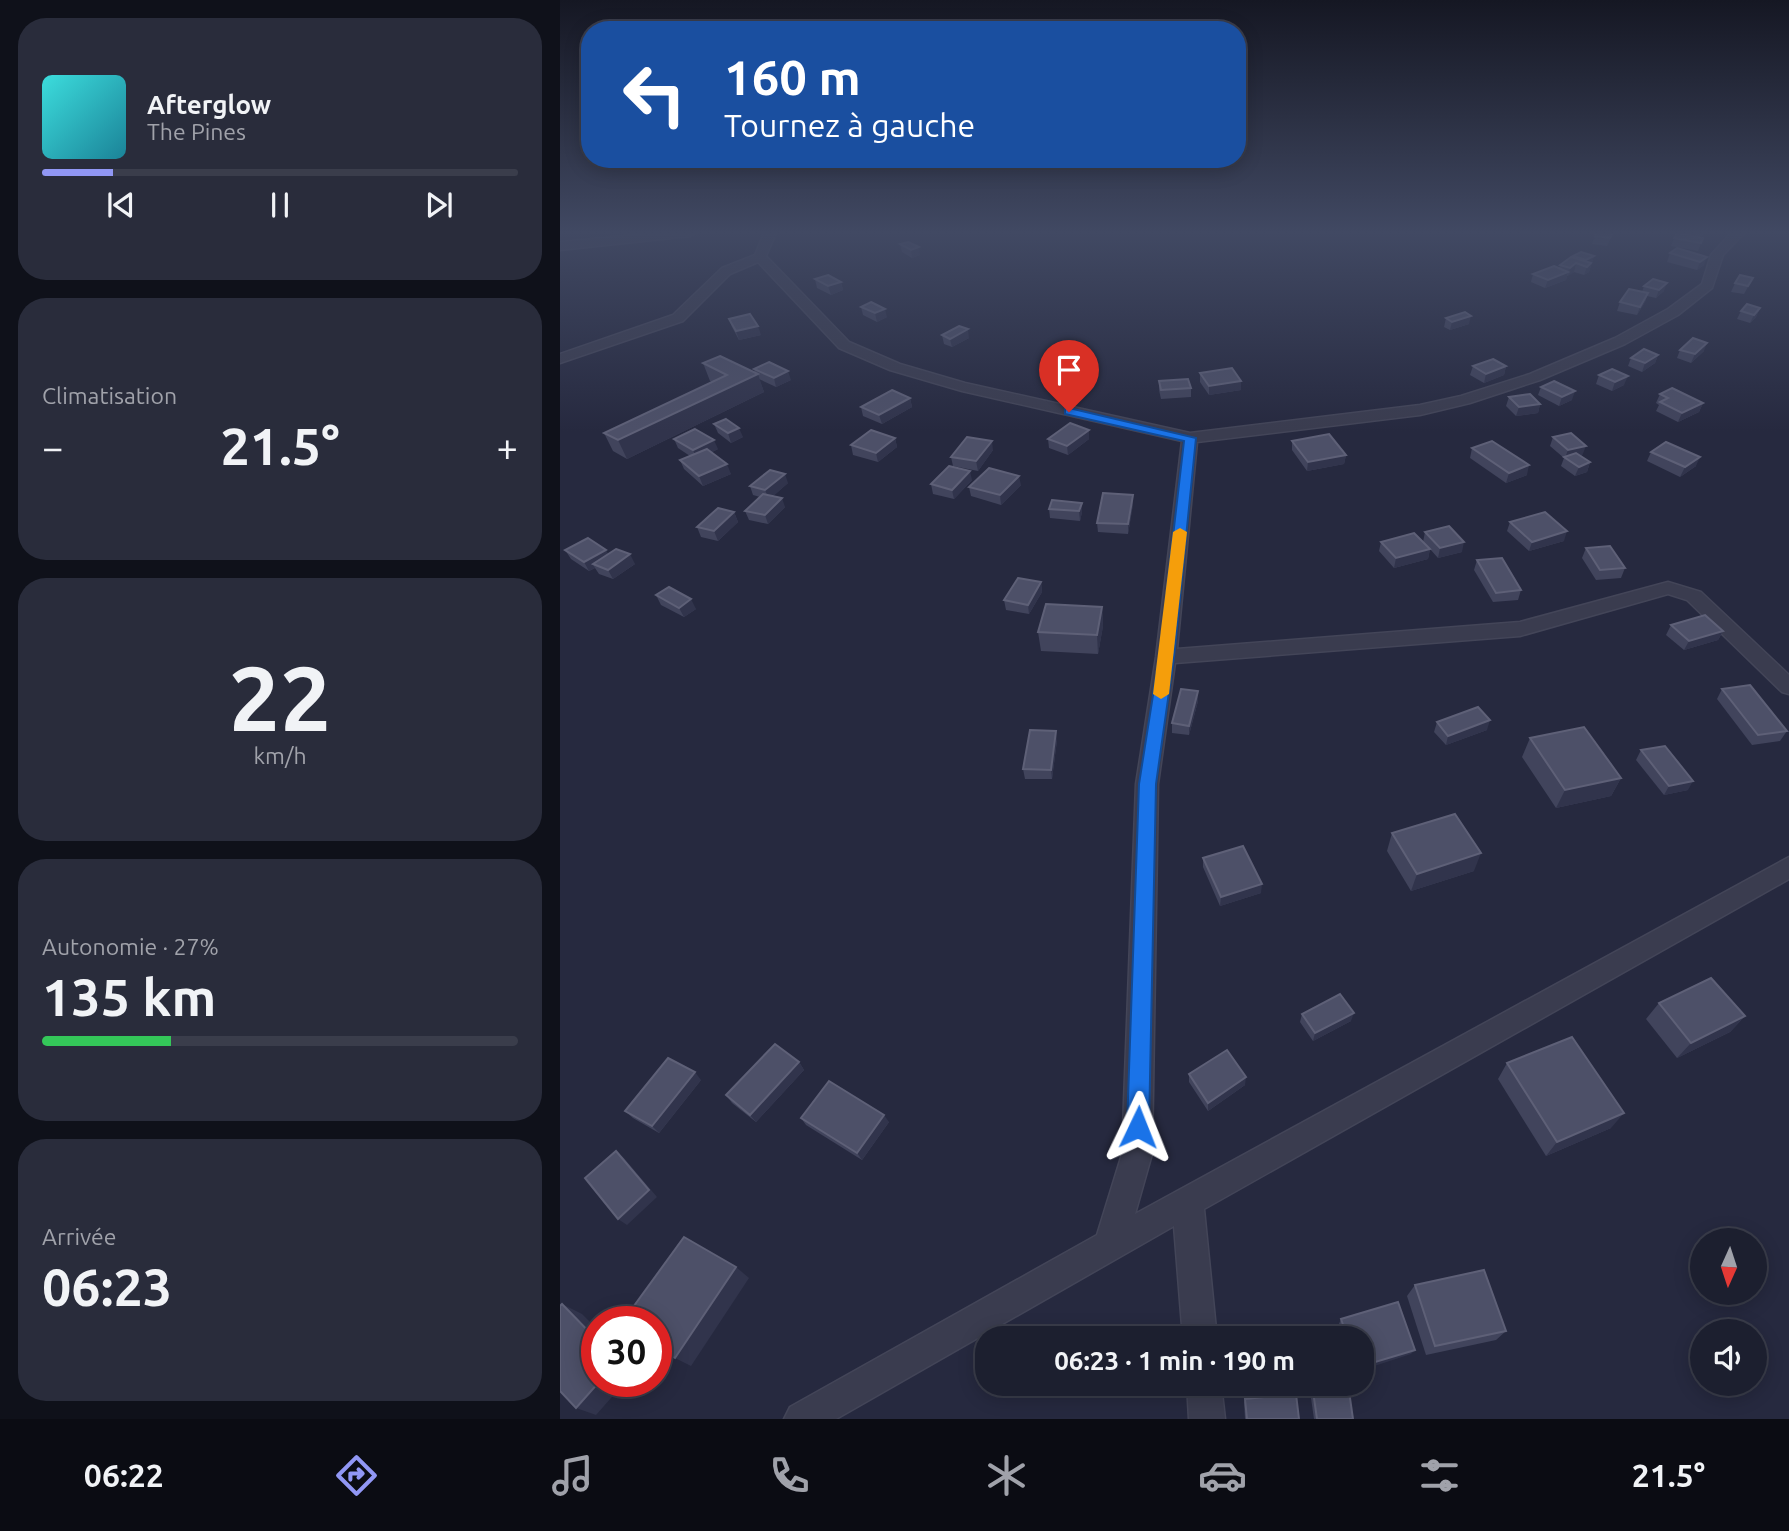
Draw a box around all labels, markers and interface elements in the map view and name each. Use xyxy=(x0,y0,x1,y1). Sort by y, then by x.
icon: left xyxy=(609,49,700,140)
text: 160 m xyxy=(724,49,861,104)
text: Afterglow xyxy=(147,90,271,119)
text: Tournez à gauche xyxy=(724,107,975,143)
text: The Pines xyxy=(147,119,246,144)
icon: previous xyxy=(102,186,140,224)
icon: pause xyxy=(261,186,299,224)
icon: next xyxy=(420,186,458,224)
pin xyxy=(1039,340,1099,412)
icon: arrive xyxy=(1050,351,1088,389)
text: Climatisation xyxy=(42,383,177,408)
text: 21.5° xyxy=(220,417,340,475)
text: − xyxy=(42,426,63,468)
text: + xyxy=(497,426,518,468)
text: 22 xyxy=(229,646,331,748)
text: km/h xyxy=(253,743,307,768)
text: Autonomie · 27% xyxy=(42,934,219,959)
text: 135 km xyxy=(42,968,216,1026)
position arrow xyxy=(1101,1090,1175,1164)
text: Arrivée xyxy=(42,1224,117,1249)
north arrow xyxy=(1690,1228,1768,1306)
map controls xyxy=(1690,1228,1767,1396)
text: 06:23 xyxy=(42,1258,172,1316)
speed limit sign: 30 xyxy=(581,1306,672,1397)
button: sound xyxy=(1690,1319,1767,1396)
text: 06:23 · 1 min · 190 m xyxy=(1054,1346,1295,1375)
icon: directions xyxy=(332,1451,381,1500)
icon: music xyxy=(548,1451,597,1500)
icon: phone xyxy=(765,1451,814,1500)
icon: climate xyxy=(982,1451,1031,1500)
icon: car xyxy=(1198,1451,1247,1500)
icon: filters xyxy=(1415,1451,1464,1500)
text: 06:22 xyxy=(84,1457,164,1493)
text: 21.5° xyxy=(1632,1457,1705,1493)

